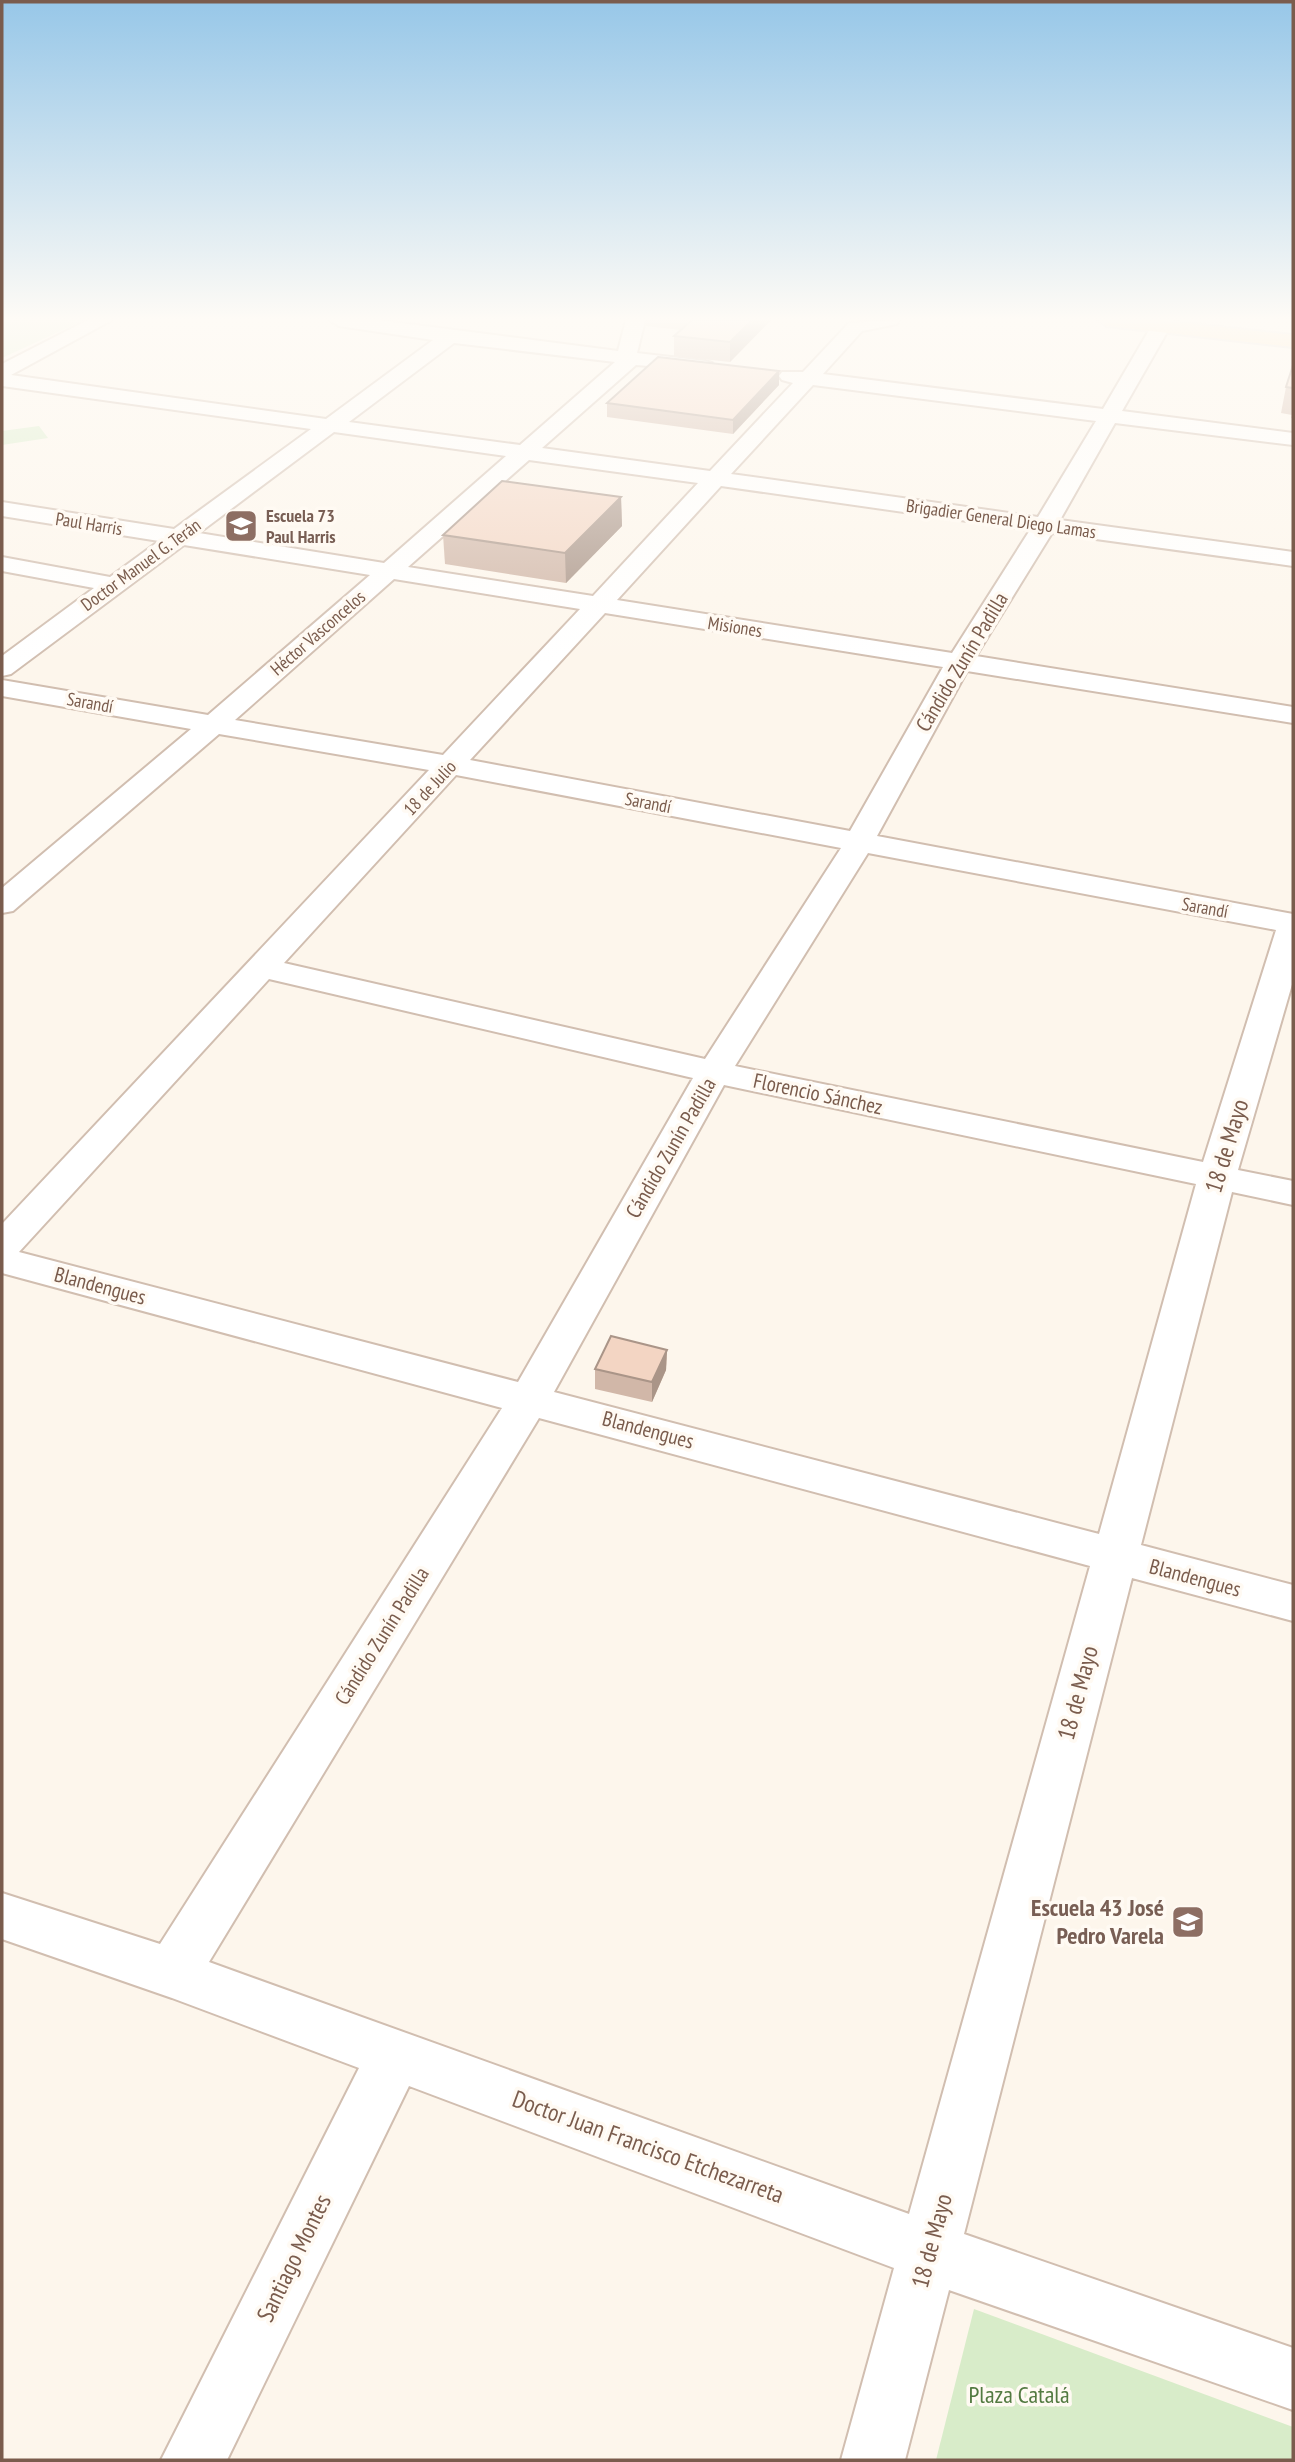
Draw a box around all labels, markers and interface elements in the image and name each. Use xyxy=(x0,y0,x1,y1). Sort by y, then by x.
street label: Brigadier General Diego Lamas xyxy=(905,494,1097,543)
place label: Escuela 73 Paul Harris xyxy=(266,504,336,548)
street label: Paul Harris xyxy=(54,507,124,540)
school or university icon: Escuela 73 Paul Harris xyxy=(222,507,260,545)
street label: Doctor Manuel G. Terán xyxy=(76,513,205,616)
street label: Héctor Vasconcelos xyxy=(265,585,370,680)
street label: Cándido Zunín Padilla xyxy=(909,587,1014,736)
street label: Misiones xyxy=(706,611,764,642)
street label: Sarandí xyxy=(65,687,115,718)
street label: 18 de Julio xyxy=(398,755,461,820)
street label: Sarandí xyxy=(623,787,673,818)
street label: Sarandí xyxy=(1180,892,1230,923)
street label: Florencio Sánchez xyxy=(751,1067,885,1120)
street label: Cándido Zunín Padilla xyxy=(619,1073,722,1223)
street label: 18 de Mayo xyxy=(1198,1095,1255,1196)
street label: Blandengues xyxy=(52,1260,149,1311)
street label: Blandengues xyxy=(600,1404,697,1455)
street label: Blandengues xyxy=(1147,1552,1244,1603)
street label: Cándido Zunín Padilla xyxy=(328,1562,435,1710)
street label: 18 de Mayo xyxy=(1050,1642,1105,1743)
place label: Escuela 43 José Pedro Varela xyxy=(1031,1892,1164,1951)
school or university icon: Escuela 43 José Pedro Varela xyxy=(1169,1903,1207,1941)
street label: Doctor Juan Francisco Etchezarreta xyxy=(508,2083,788,2210)
street label: Santiago Montes xyxy=(249,2189,338,2327)
street label: 18 de Mayo xyxy=(904,2190,959,2291)
park label: Plaza Catalá xyxy=(968,2379,1070,2410)

